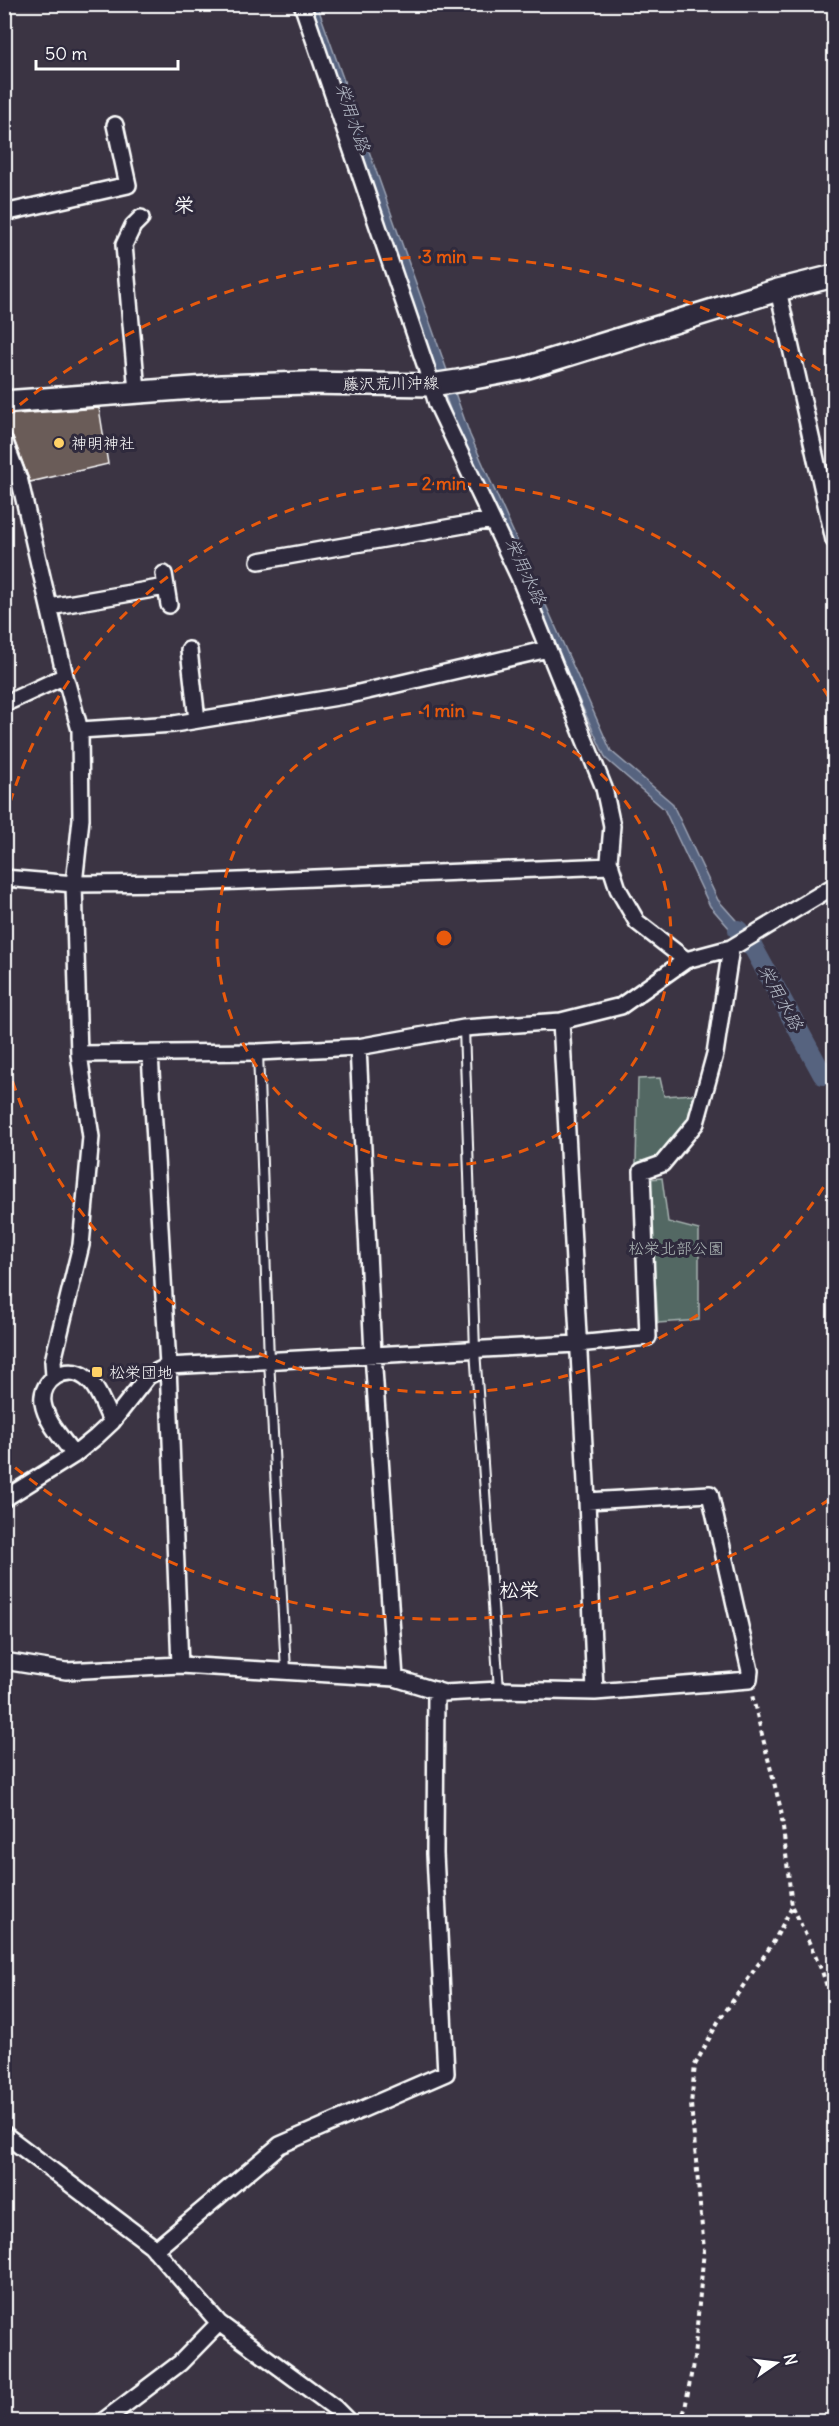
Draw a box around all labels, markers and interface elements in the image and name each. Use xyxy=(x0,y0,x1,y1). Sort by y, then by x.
scale bar xyxy=(36,33,178,71)
text: 50 m xyxy=(45,42,87,65)
water label: 栄用水路 xyxy=(330,79,376,156)
district label: 栄 xyxy=(174,192,194,217)
text: 3 min xyxy=(422,245,467,268)
street label: 藤沢荒川沖線 xyxy=(343,372,439,394)
place label: 神明神社 xyxy=(71,433,135,453)
marker: 神明神社 xyxy=(52,436,66,450)
text: 2 min xyxy=(422,472,467,495)
water label: 栄用水路 xyxy=(500,534,552,609)
text: 1 min xyxy=(423,699,465,722)
centre of rings xyxy=(434,928,454,948)
water label: 栄用水路 xyxy=(753,960,809,1035)
park label: 松栄北部公園 xyxy=(628,1238,724,1258)
place label: 松栄団地 xyxy=(109,1362,173,1382)
marker: 松栄団地 xyxy=(90,1365,104,1379)
district label: 松栄 xyxy=(499,1577,539,1602)
north arrow xyxy=(746,2333,806,2393)
text: N xyxy=(780,2352,802,2367)

